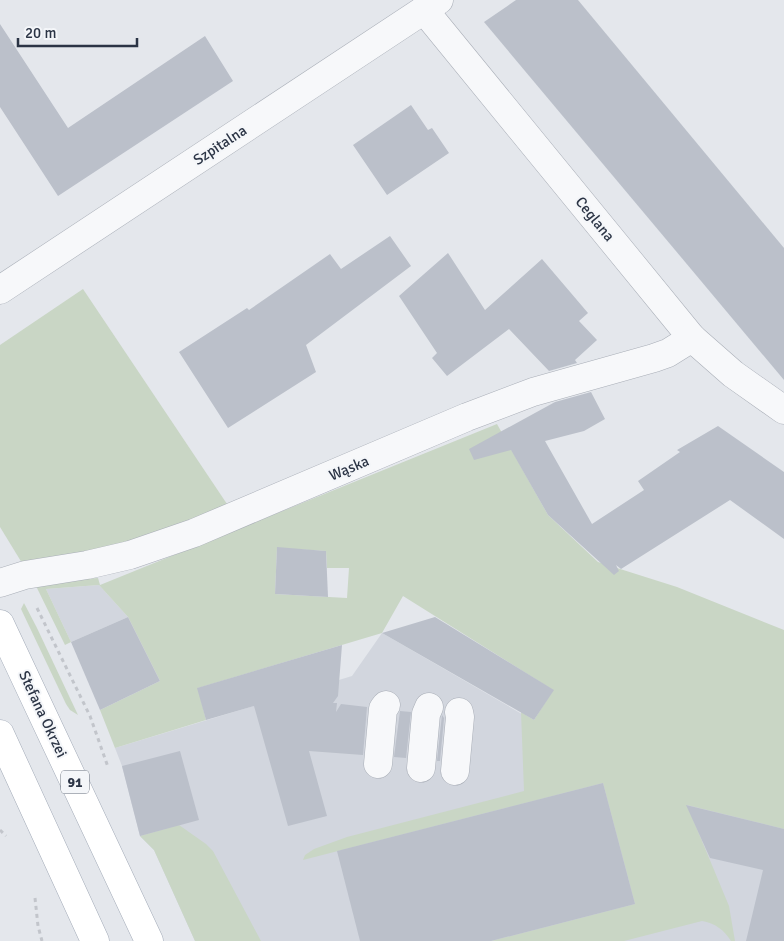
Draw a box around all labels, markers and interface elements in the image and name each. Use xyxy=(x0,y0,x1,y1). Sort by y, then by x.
scale bar xyxy=(18,15,136,47)
text: 20 m xyxy=(25,24,56,42)
street label: Szpitalna xyxy=(190,121,250,169)
street label: Ceglana xyxy=(572,193,618,245)
street label: Wąska xyxy=(326,452,372,484)
street label: Stefana Okrzei xyxy=(15,668,71,760)
road number: 91 xyxy=(61,770,89,794)

